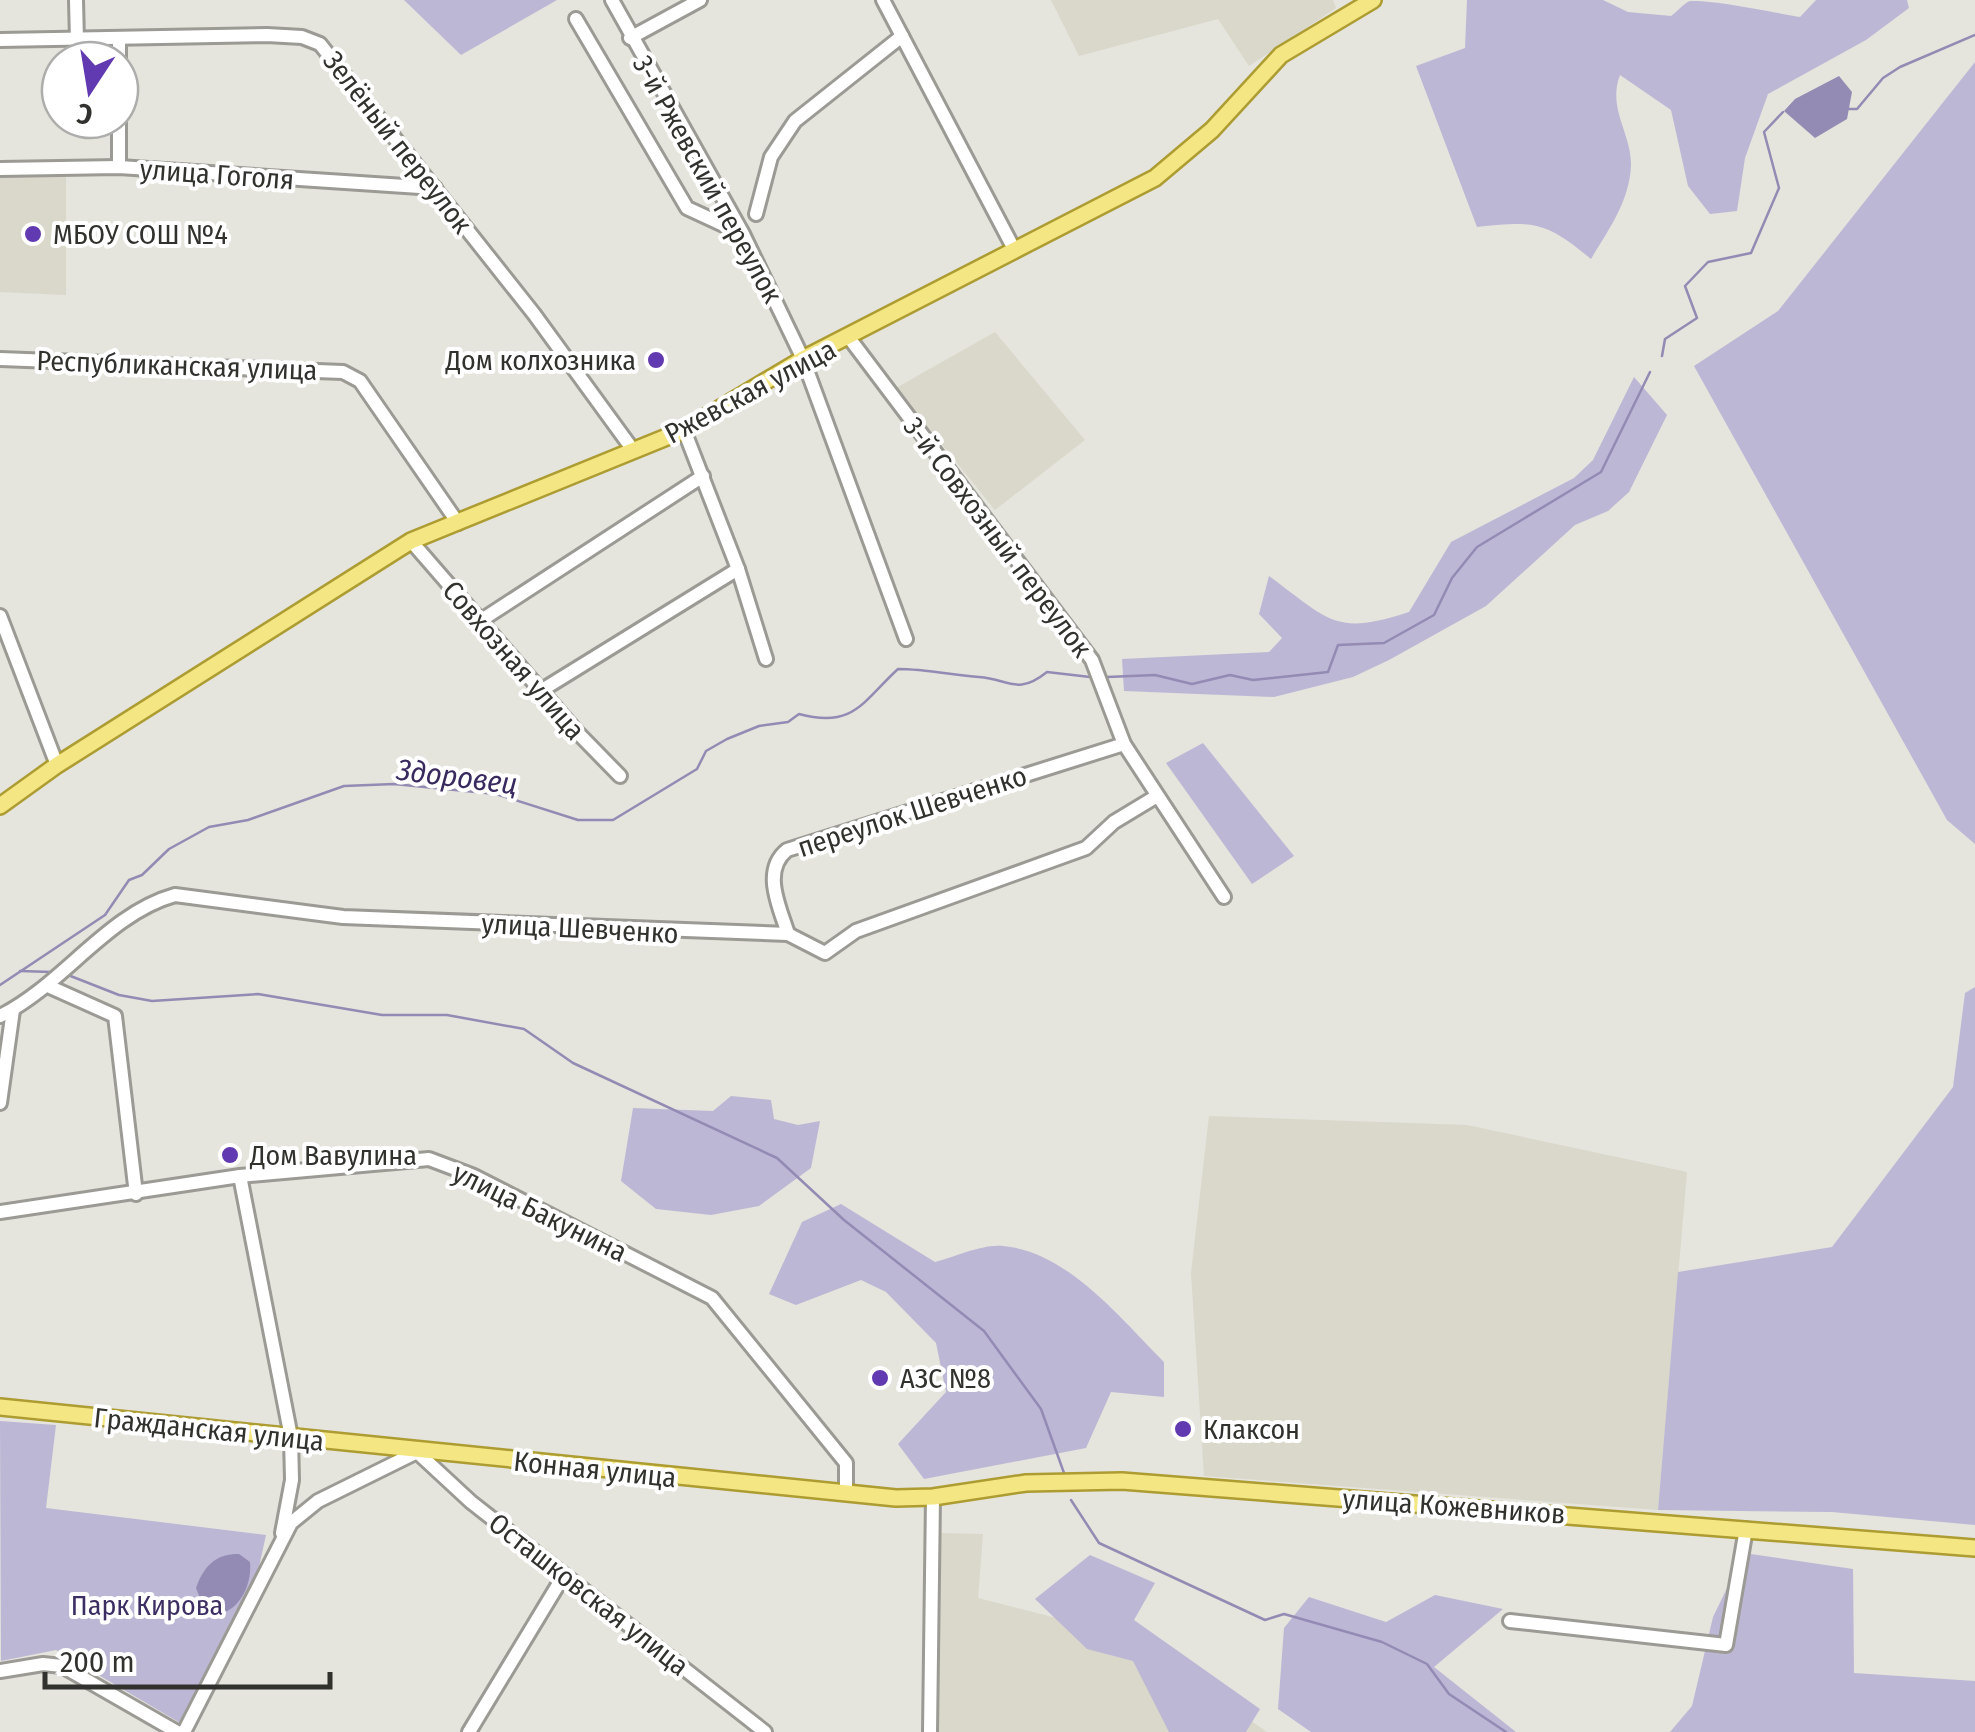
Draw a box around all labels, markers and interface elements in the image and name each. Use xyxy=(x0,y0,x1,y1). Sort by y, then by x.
north arrow xyxy=(40,40,140,140)
street label: Зелёный переулок xyxy=(316,45,479,240)
street label: 3-й Ржевский переулок xyxy=(626,50,789,309)
text: С xyxy=(74,96,96,132)
street label: улица Гоголя xyxy=(139,153,295,196)
place label: МБОУ СОШ №4 xyxy=(53,218,228,251)
marker: МБОУ СОШ №4 xyxy=(22,223,44,245)
street label: Ржевская улица xyxy=(659,333,841,450)
street label: Республиканская улица xyxy=(36,344,318,387)
place label: Дом колхозника xyxy=(445,344,636,377)
marker: Дом колхозника xyxy=(645,349,667,371)
street label: 3-й Совхозный переулок xyxy=(897,411,1099,664)
street label: Совхозная улица xyxy=(436,574,592,747)
water label: Здоровец xyxy=(394,752,519,802)
street label: переулок Шевченко xyxy=(793,759,1031,864)
street label: улица Шевченко xyxy=(481,907,679,950)
place label: Дом Вавулина xyxy=(249,1139,417,1172)
marker: Дом Вавулина xyxy=(219,1144,241,1166)
street label: улица Бакунина xyxy=(447,1156,632,1269)
place label: АЗС №8 xyxy=(900,1362,991,1395)
marker: АЗС №8 xyxy=(869,1367,891,1389)
street label: Гражданская улица xyxy=(92,1401,326,1458)
place label: Клаксон xyxy=(1203,1413,1300,1446)
marker: Клаксон xyxy=(1172,1418,1194,1440)
street label: Конная улица xyxy=(512,1445,678,1494)
street label: улица Кожевников xyxy=(1342,1482,1566,1531)
street label: Осташковская улица xyxy=(482,1506,695,1683)
park label: Парк Кирова xyxy=(71,1589,223,1622)
scale bar xyxy=(45,1627,330,1689)
text: 200 m xyxy=(60,1644,135,1680)

